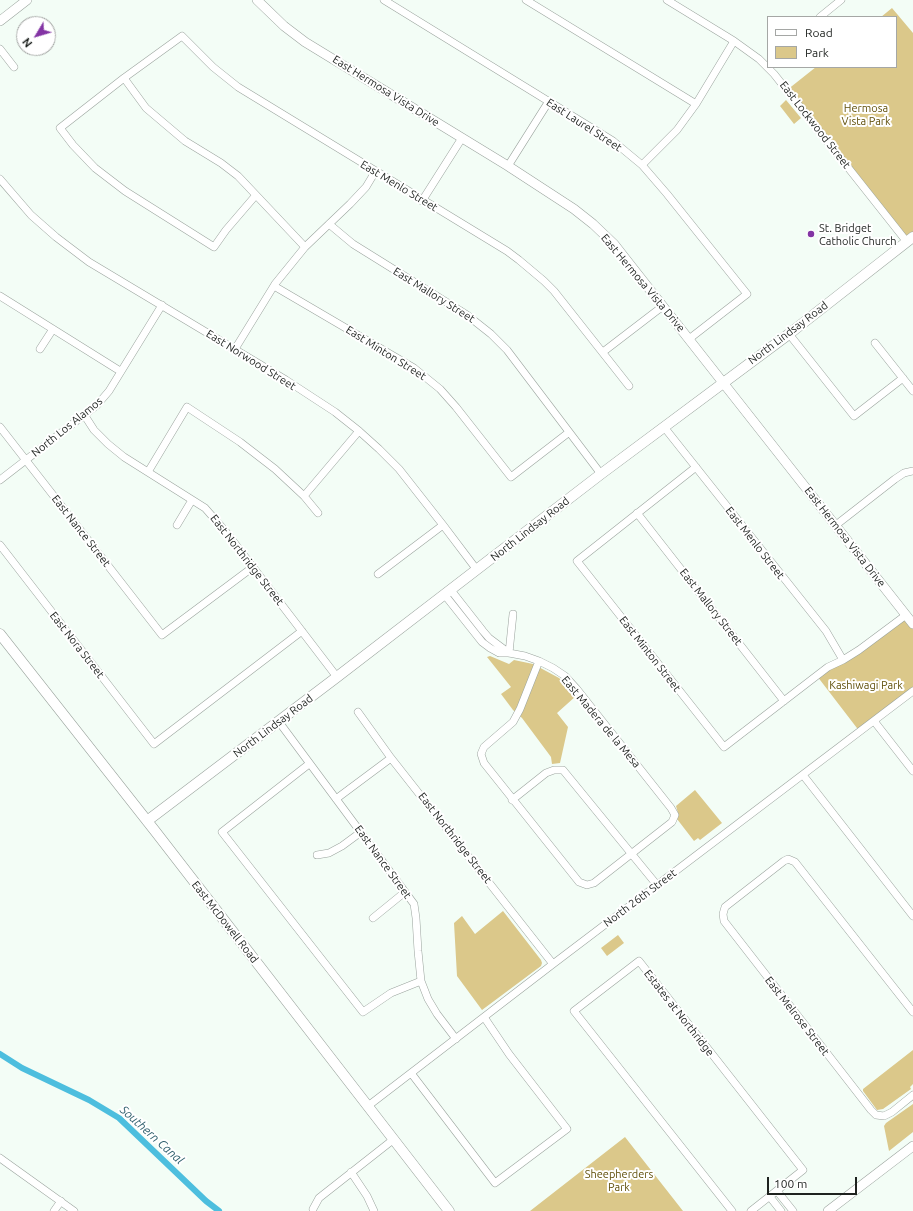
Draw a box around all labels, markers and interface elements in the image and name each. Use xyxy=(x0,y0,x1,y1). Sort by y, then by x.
north arrow xyxy=(16,16,56,56)
legend xyxy=(767,16,897,68)
text: Road xyxy=(805,26,833,39)
text: N xyxy=(20,36,35,50)
text: Park xyxy=(805,46,829,59)
street label: East Hermosa Vista Drive xyxy=(330,53,442,129)
street label: East Lockwood Street xyxy=(777,79,853,171)
street label: East Laurel Street xyxy=(544,96,624,154)
park label: Hermosa Vista Park xyxy=(841,101,891,127)
street label: East Menlo Street xyxy=(358,158,440,214)
place label: St. Bridget Catholic Church xyxy=(819,221,896,247)
marker: St. Bridget Catholic Church xyxy=(806,229,816,239)
street label: East Hermosa Vista Drive xyxy=(598,231,688,335)
street label: East Mallory Street xyxy=(391,265,477,325)
street label: North Lindsay Road xyxy=(746,299,830,367)
street label: East Minton Street xyxy=(343,323,429,383)
street label: East Norwood Street xyxy=(204,327,298,393)
street label: North Los Alamos xyxy=(29,394,105,460)
street label: East Hermosa Vista Drive xyxy=(802,484,888,590)
street label: East Nance Street xyxy=(49,492,113,570)
street label: North Lindsay Road xyxy=(488,494,572,564)
street label: East Menlo Street xyxy=(723,504,787,582)
street label: East Northridge Street xyxy=(208,512,286,608)
street label: East Mallory Street xyxy=(677,566,745,648)
street label: East Nora Street xyxy=(47,609,107,681)
street label: East Minton Street xyxy=(616,614,684,694)
street label: East Madera de la Mesa xyxy=(559,673,643,771)
park label: Kashiwagi Park xyxy=(829,678,903,692)
street label: North Lindsay Road xyxy=(231,692,315,760)
street label: East Northridge Street xyxy=(416,790,494,886)
street label: East Nance Street xyxy=(352,823,414,901)
street label: North 26th Street xyxy=(601,866,679,930)
street label: East McDowell Road xyxy=(189,878,261,966)
street label: Estates at Northridge xyxy=(641,967,717,1059)
street label: East Melrose Street xyxy=(762,974,832,1058)
water label: Southern Canal xyxy=(117,1103,187,1167)
park label: Sheepherders Park xyxy=(585,1167,653,1193)
scale bar xyxy=(769,1169,859,1195)
text: 100 m xyxy=(774,1177,807,1190)

